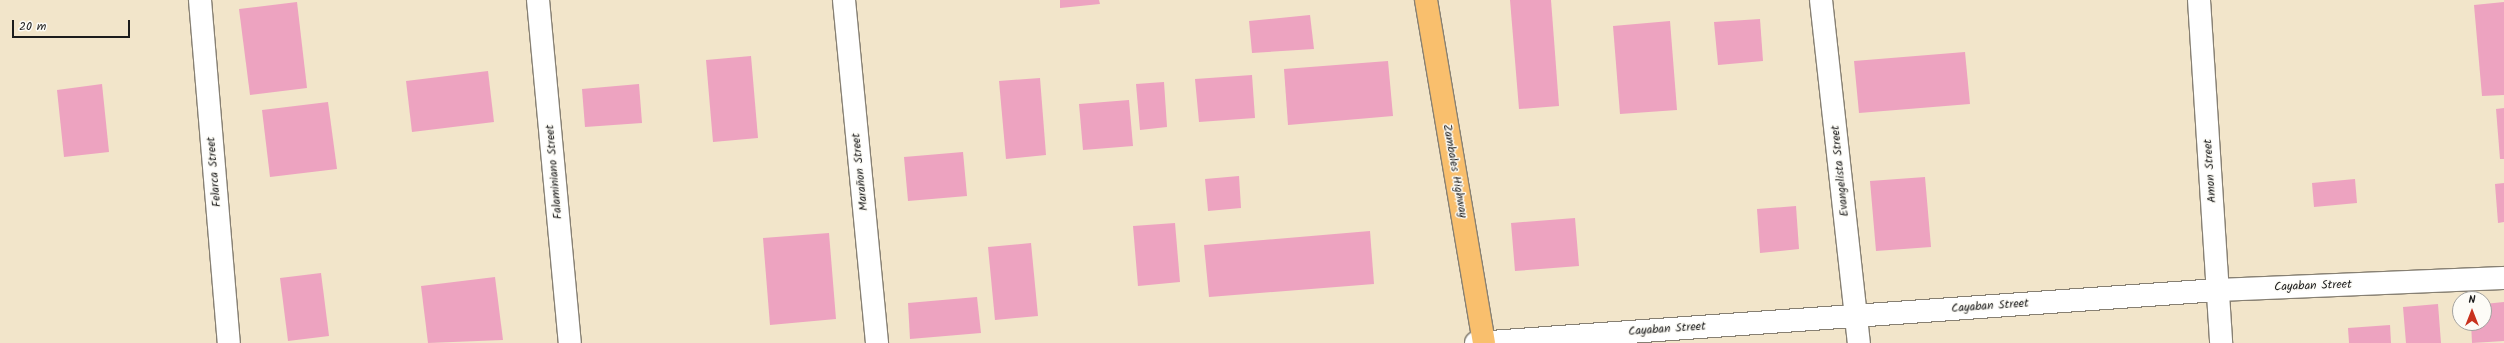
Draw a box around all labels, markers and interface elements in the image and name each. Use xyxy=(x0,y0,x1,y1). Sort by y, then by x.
scale bar xyxy=(14,12,132,38)
text: 20 m xyxy=(19,17,46,36)
street label: Zambales Highway xyxy=(1440,123,1470,219)
street label: Falaminiano Street xyxy=(543,124,565,220)
street label: Evangelista Street xyxy=(1828,125,1852,217)
street label: Marañon Street xyxy=(849,132,871,212)
street label: Felarca Street xyxy=(204,136,224,208)
street label: Amon Street xyxy=(2201,139,2219,203)
street label: Cayaban Street xyxy=(2274,277,2352,295)
north arrow xyxy=(2452,291,2492,331)
text: N xyxy=(2469,291,2475,309)
street label: Cayaban Street xyxy=(1951,296,2029,316)
street label: Cayaban Street xyxy=(1628,319,1706,339)

